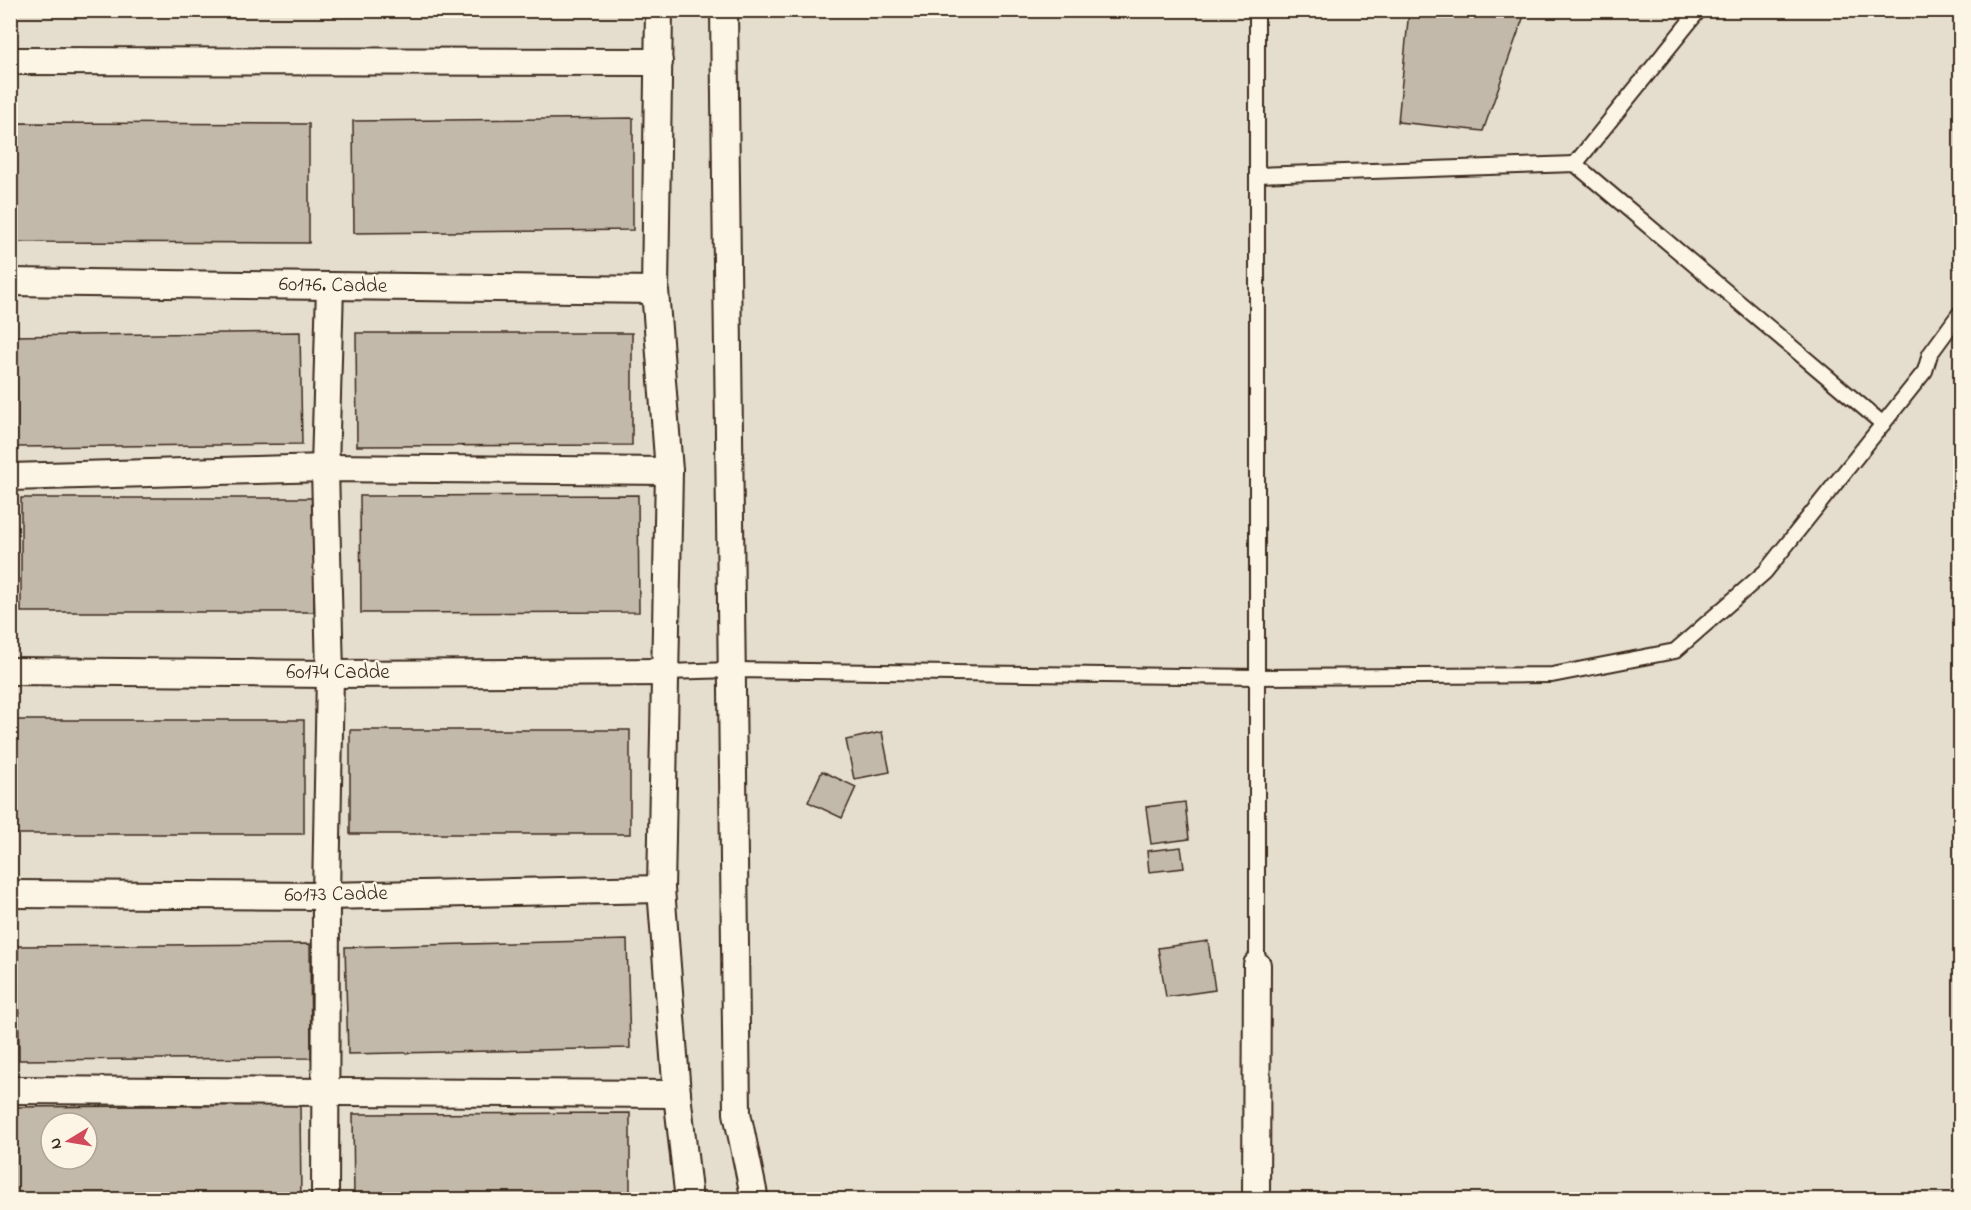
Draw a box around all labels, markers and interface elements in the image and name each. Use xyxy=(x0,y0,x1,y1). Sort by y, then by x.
street label: 60176. Cadde xyxy=(279,270,388,302)
street label: 60174 Cadde xyxy=(286,658,390,688)
street label: 60173 Cadde xyxy=(284,879,389,911)
north arrow xyxy=(39,1111,99,1171)
text: N xyxy=(43,1136,69,1151)

